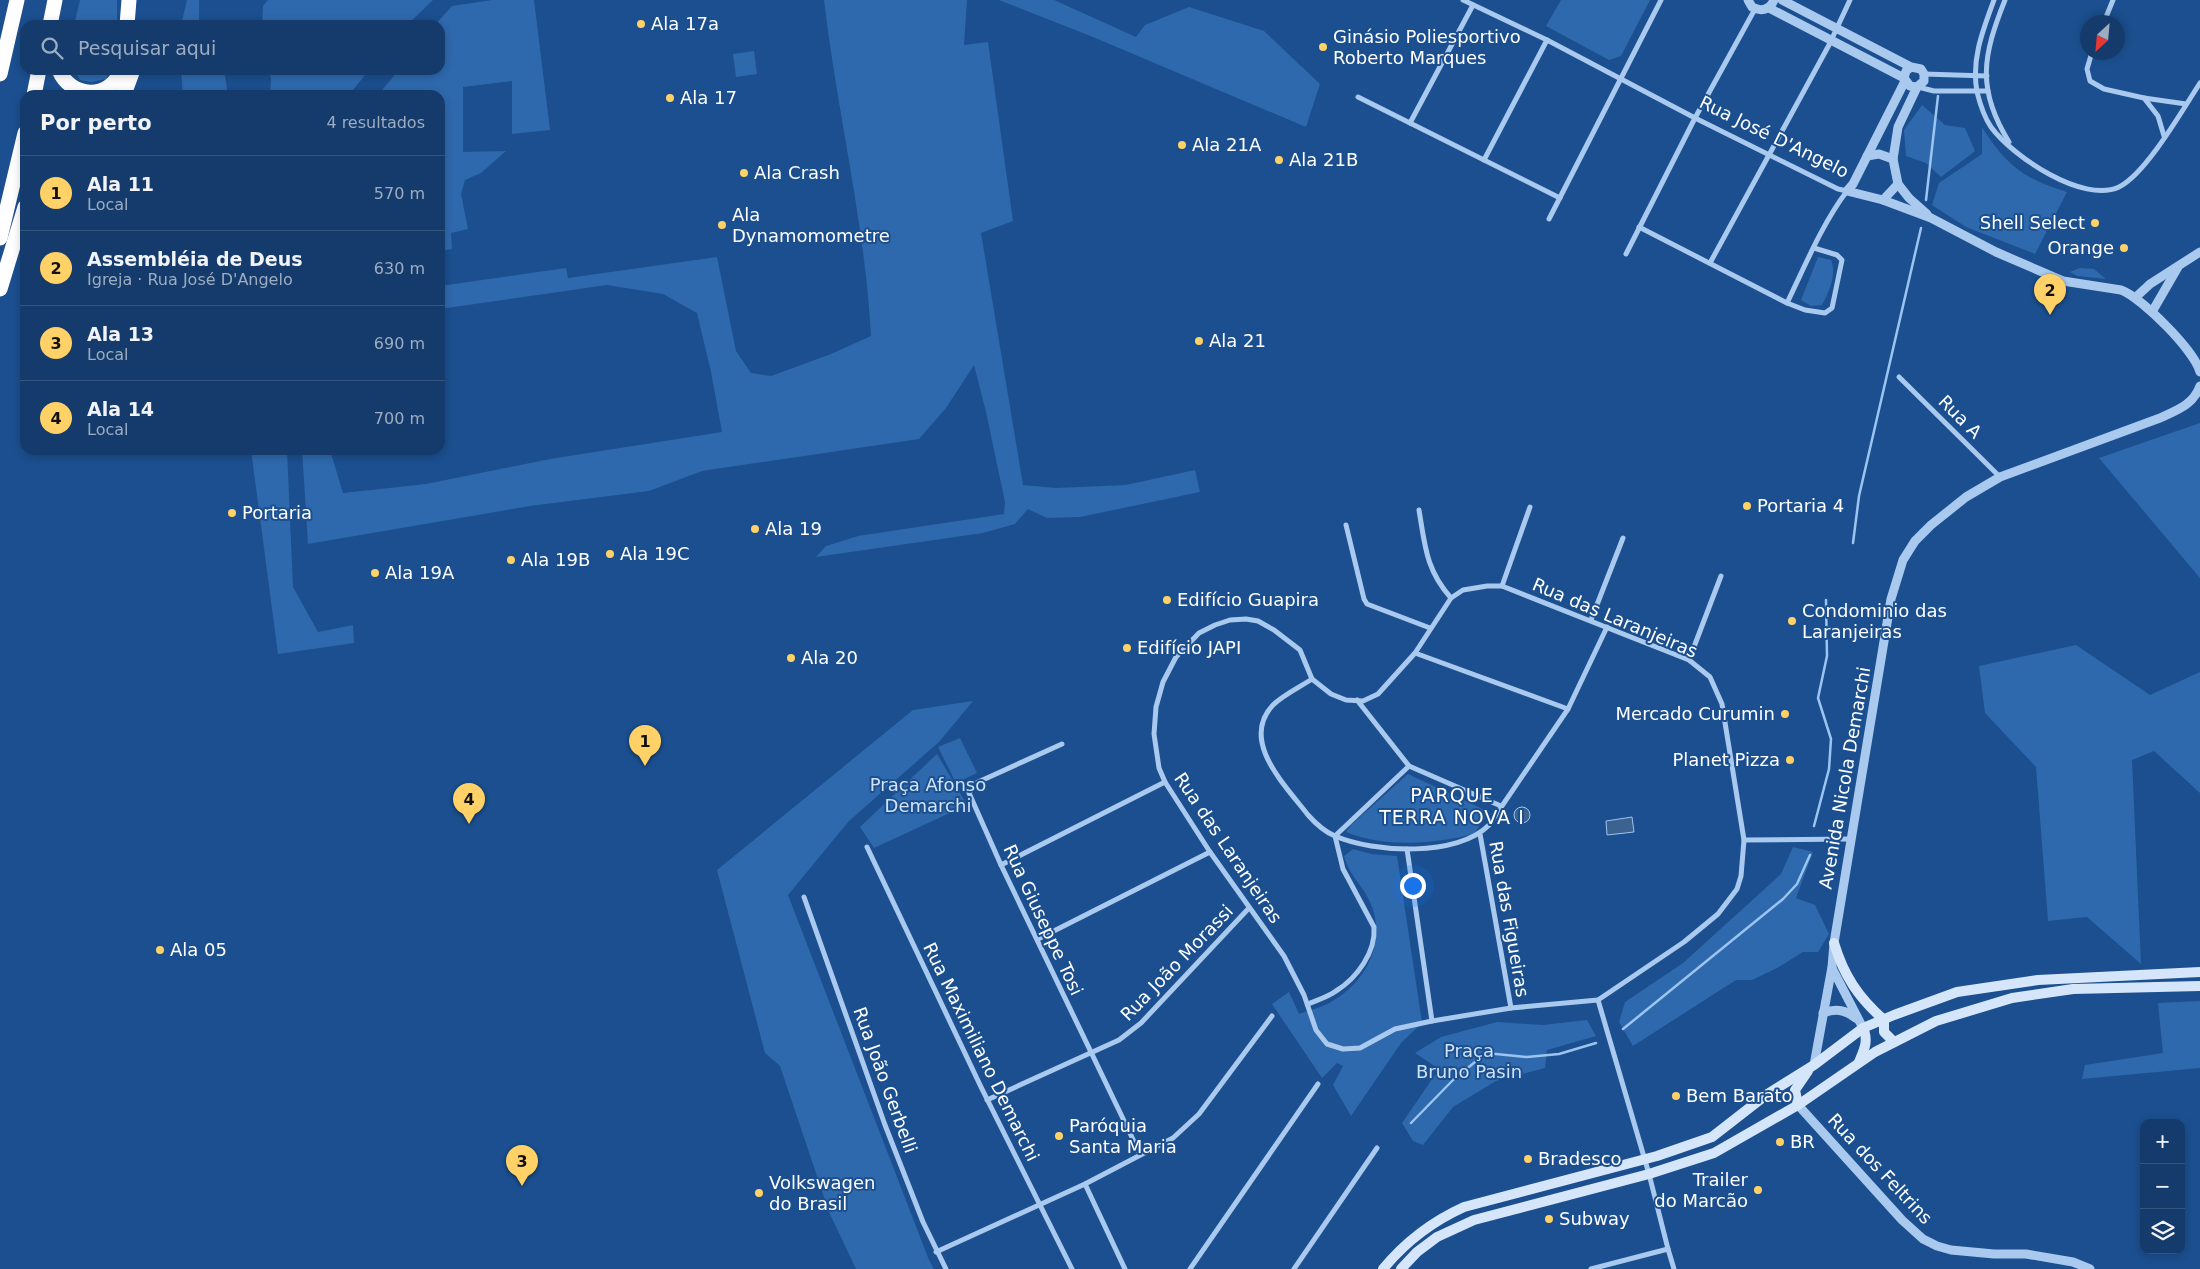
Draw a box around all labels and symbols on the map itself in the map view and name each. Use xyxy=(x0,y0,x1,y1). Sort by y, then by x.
place label: Ala 17a xyxy=(651,13,719,34)
north arrow xyxy=(2080,15,2125,60)
marker: Ala 17a xyxy=(635,18,647,30)
place label: Ginásio Poliesportivo Roberto Marques xyxy=(1333,26,1521,68)
marker: Ginásio Poliesportivo Roberto Marques xyxy=(1317,41,1329,53)
place label: Ala 17 xyxy=(680,87,737,108)
street label: Rua José D'Angelo xyxy=(1696,91,1852,182)
marker: Ala 17 xyxy=(664,92,676,104)
place label: Ala 21A xyxy=(1192,134,1262,155)
marker: Ala 21A xyxy=(1176,139,1188,151)
place label: Ala 21B xyxy=(1289,149,1358,170)
marker: Ala 21B xyxy=(1273,154,1285,166)
place label: Ala Crash xyxy=(754,162,840,183)
marker: Ala Crash xyxy=(738,167,750,179)
place label: Ala Dynamomometre xyxy=(732,204,890,246)
place label: Shell Select xyxy=(1980,212,2085,233)
marker: Shell Select xyxy=(2089,217,2101,229)
marker: Ala Dynamomometre xyxy=(716,219,728,231)
place label: Orange xyxy=(2047,237,2114,258)
marker: Orange xyxy=(2118,242,2130,254)
pin: 2 xyxy=(2034,274,2066,315)
place label: Ala 21 xyxy=(1209,330,1266,351)
marker: Ala 21 xyxy=(1193,335,1205,347)
street label: Rua A xyxy=(1934,391,1987,443)
place label: Portaria 4 xyxy=(1757,495,1844,516)
marker: Portaria 4 xyxy=(1741,500,1753,512)
place label: Portaria xyxy=(242,502,312,523)
marker: Portaria xyxy=(226,507,238,519)
place label: Ala 19 xyxy=(765,518,822,539)
marker: Ala 19 xyxy=(749,523,761,535)
place label: Ala 19C xyxy=(620,543,690,564)
marker: Ala 19C xyxy=(604,548,616,560)
place label: Ala 19B xyxy=(521,549,590,570)
marker: Ala 19B xyxy=(505,554,517,566)
place label: Ala 19A xyxy=(385,562,455,583)
marker: Ala 19A xyxy=(369,567,381,579)
street label: Rua das Laranjeiras xyxy=(1530,573,1701,662)
place label: Edifício Guapira xyxy=(1177,589,1319,610)
marker: Edifício Guapira xyxy=(1161,594,1173,606)
place label: Condominio das Laranjeiras xyxy=(1802,600,1947,642)
marker: Condominio das Laranjeiras xyxy=(1786,615,1798,627)
place label: Edifício JAPI xyxy=(1137,637,1241,658)
marker: Edifício JAPI xyxy=(1121,642,1133,654)
place label: Ala 20 xyxy=(801,647,858,668)
marker: Ala 20 xyxy=(785,652,797,664)
street label: Avenida Nicola Demarchi xyxy=(1815,665,1874,891)
place label: Mercado Curumin xyxy=(1616,703,1775,724)
marker: Mercado Curumin xyxy=(1779,708,1791,720)
pin: 1 xyxy=(629,725,661,766)
place label: Planet Pizza xyxy=(1672,749,1780,770)
marker: Planet Pizza xyxy=(1784,754,1796,766)
street label: Rua das Laranjeiras xyxy=(1170,768,1287,927)
park label: Praça Afonso Demarchi xyxy=(870,774,986,816)
pin: 4 xyxy=(453,783,485,824)
district label: PARQUE TERRA NOVA I xyxy=(1378,784,1525,828)
street label: Rua das Figueiras xyxy=(1485,839,1534,999)
street label: Rua Giuseppe Tosi xyxy=(999,841,1088,998)
your location xyxy=(1400,873,1426,899)
street label: Rua João Morassi xyxy=(1116,900,1237,1025)
place label: Ala 05 xyxy=(170,939,227,960)
street label: Rua Maximiliano Demarchi xyxy=(919,939,1044,1165)
marker: Ala 05 xyxy=(154,944,166,956)
street label: Rua João Gerbelli xyxy=(849,1004,922,1156)
park label: Praça Bruno Pasin xyxy=(1416,1040,1522,1082)
place label: Bem Barato xyxy=(1686,1085,1793,1106)
marker: Bem Barato xyxy=(1670,1090,1682,1102)
street label: Rua dos Feltrins xyxy=(1824,1109,1937,1228)
place label: Paróquia Santa Maria xyxy=(1069,1115,1177,1157)
marker: Paróquia Santa Maria xyxy=(1053,1130,1065,1142)
place label: BR xyxy=(1790,1131,1815,1152)
marker: BR xyxy=(1774,1136,1786,1148)
pin: 3 xyxy=(506,1145,538,1186)
place label: Bradesco xyxy=(1538,1148,1622,1169)
marker: Bradesco xyxy=(1522,1153,1534,1165)
place label: Trailer do Marcão xyxy=(1654,1169,1749,1211)
place label: Volkswagen do Brasil xyxy=(769,1172,875,1214)
marker: Trailer do Marcão xyxy=(1752,1184,1764,1196)
marker: Volkswagen do Brasil xyxy=(753,1187,765,1199)
place label: Subway xyxy=(1559,1208,1630,1229)
marker: Subway xyxy=(1543,1213,1555,1225)

